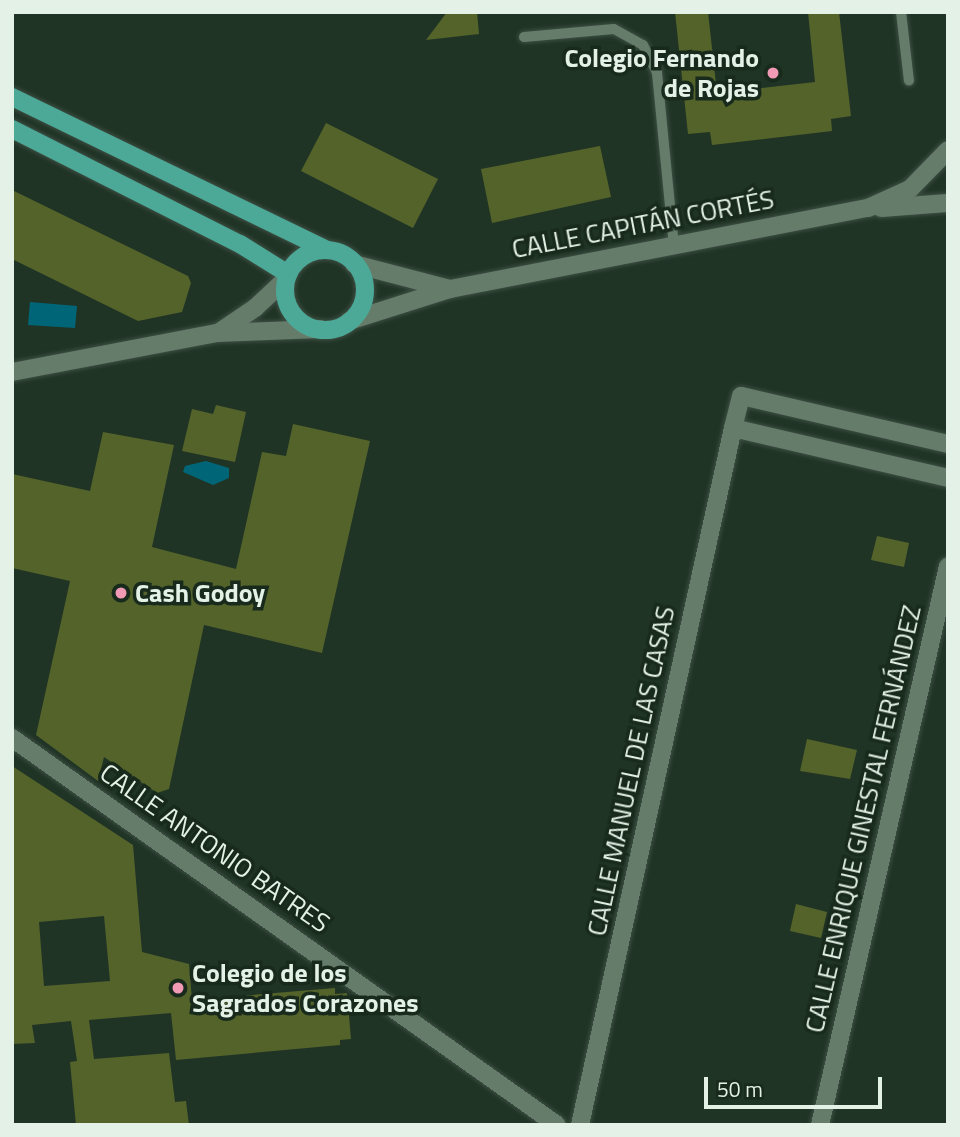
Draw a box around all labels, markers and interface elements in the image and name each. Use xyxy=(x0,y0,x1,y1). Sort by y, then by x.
place label: Colegio Fernando de Rojas xyxy=(564,42,759,104)
marker: Colegio Fernando de Rojas xyxy=(765,65,781,81)
street label: CALLE CAPITÁN CORTÉS xyxy=(509,183,777,265)
place label: Cash Godoy xyxy=(135,577,265,609)
marker: Cash Godoy xyxy=(113,585,129,601)
street label: CALLE ENRIQUE GINESTAL FERNÁNDEZ xyxy=(799,602,927,1036)
street label: CALLE MANUEL DE LAS CASAS xyxy=(581,603,681,939)
street label: CALLE ANTONIO BATRES xyxy=(94,757,336,939)
place label: Colegio de los Sagrados Corazones xyxy=(192,957,419,1018)
marker: Colegio de los Sagrados Corazones xyxy=(170,980,186,996)
scale bar xyxy=(708,1064,886,1108)
text: 50 m xyxy=(717,1073,763,1105)

